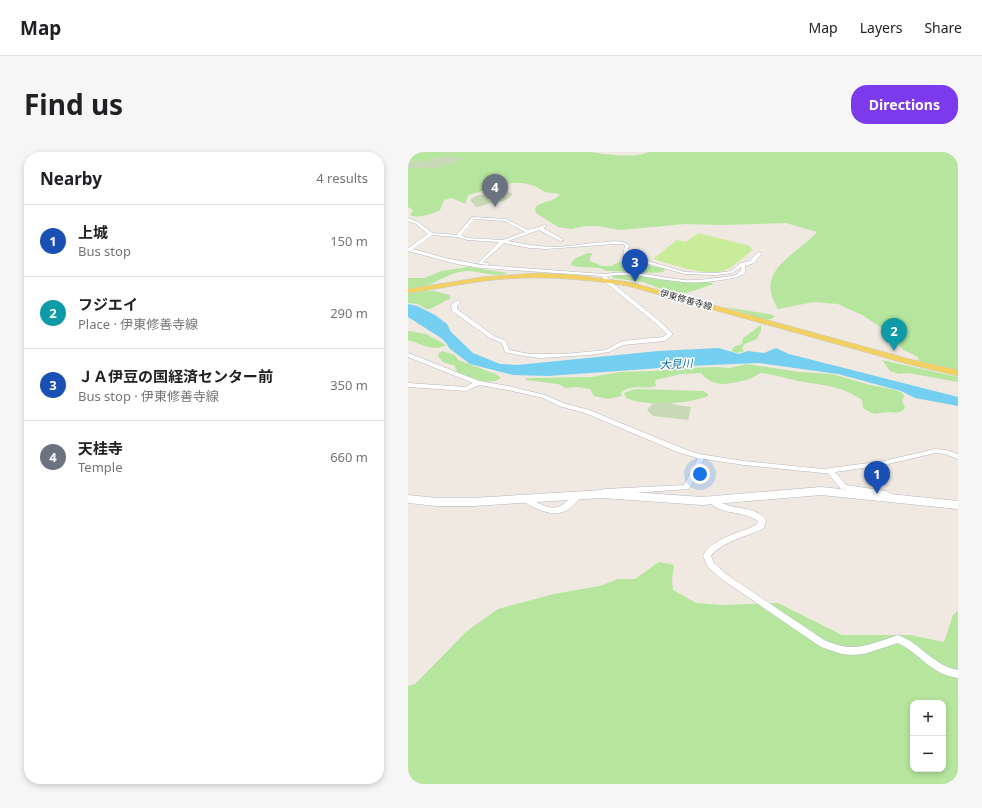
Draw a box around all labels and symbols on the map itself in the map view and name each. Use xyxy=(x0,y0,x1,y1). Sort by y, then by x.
pin: 4 xyxy=(482,174,508,207)
pin: 3 xyxy=(622,249,648,282)
street label: 伊東修善寺線 xyxy=(657,286,715,313)
pin: 2 xyxy=(881,318,907,351)
water label: 大見川 xyxy=(659,355,694,372)
pin: 1 xyxy=(864,461,890,494)
your location xyxy=(690,464,710,484)

